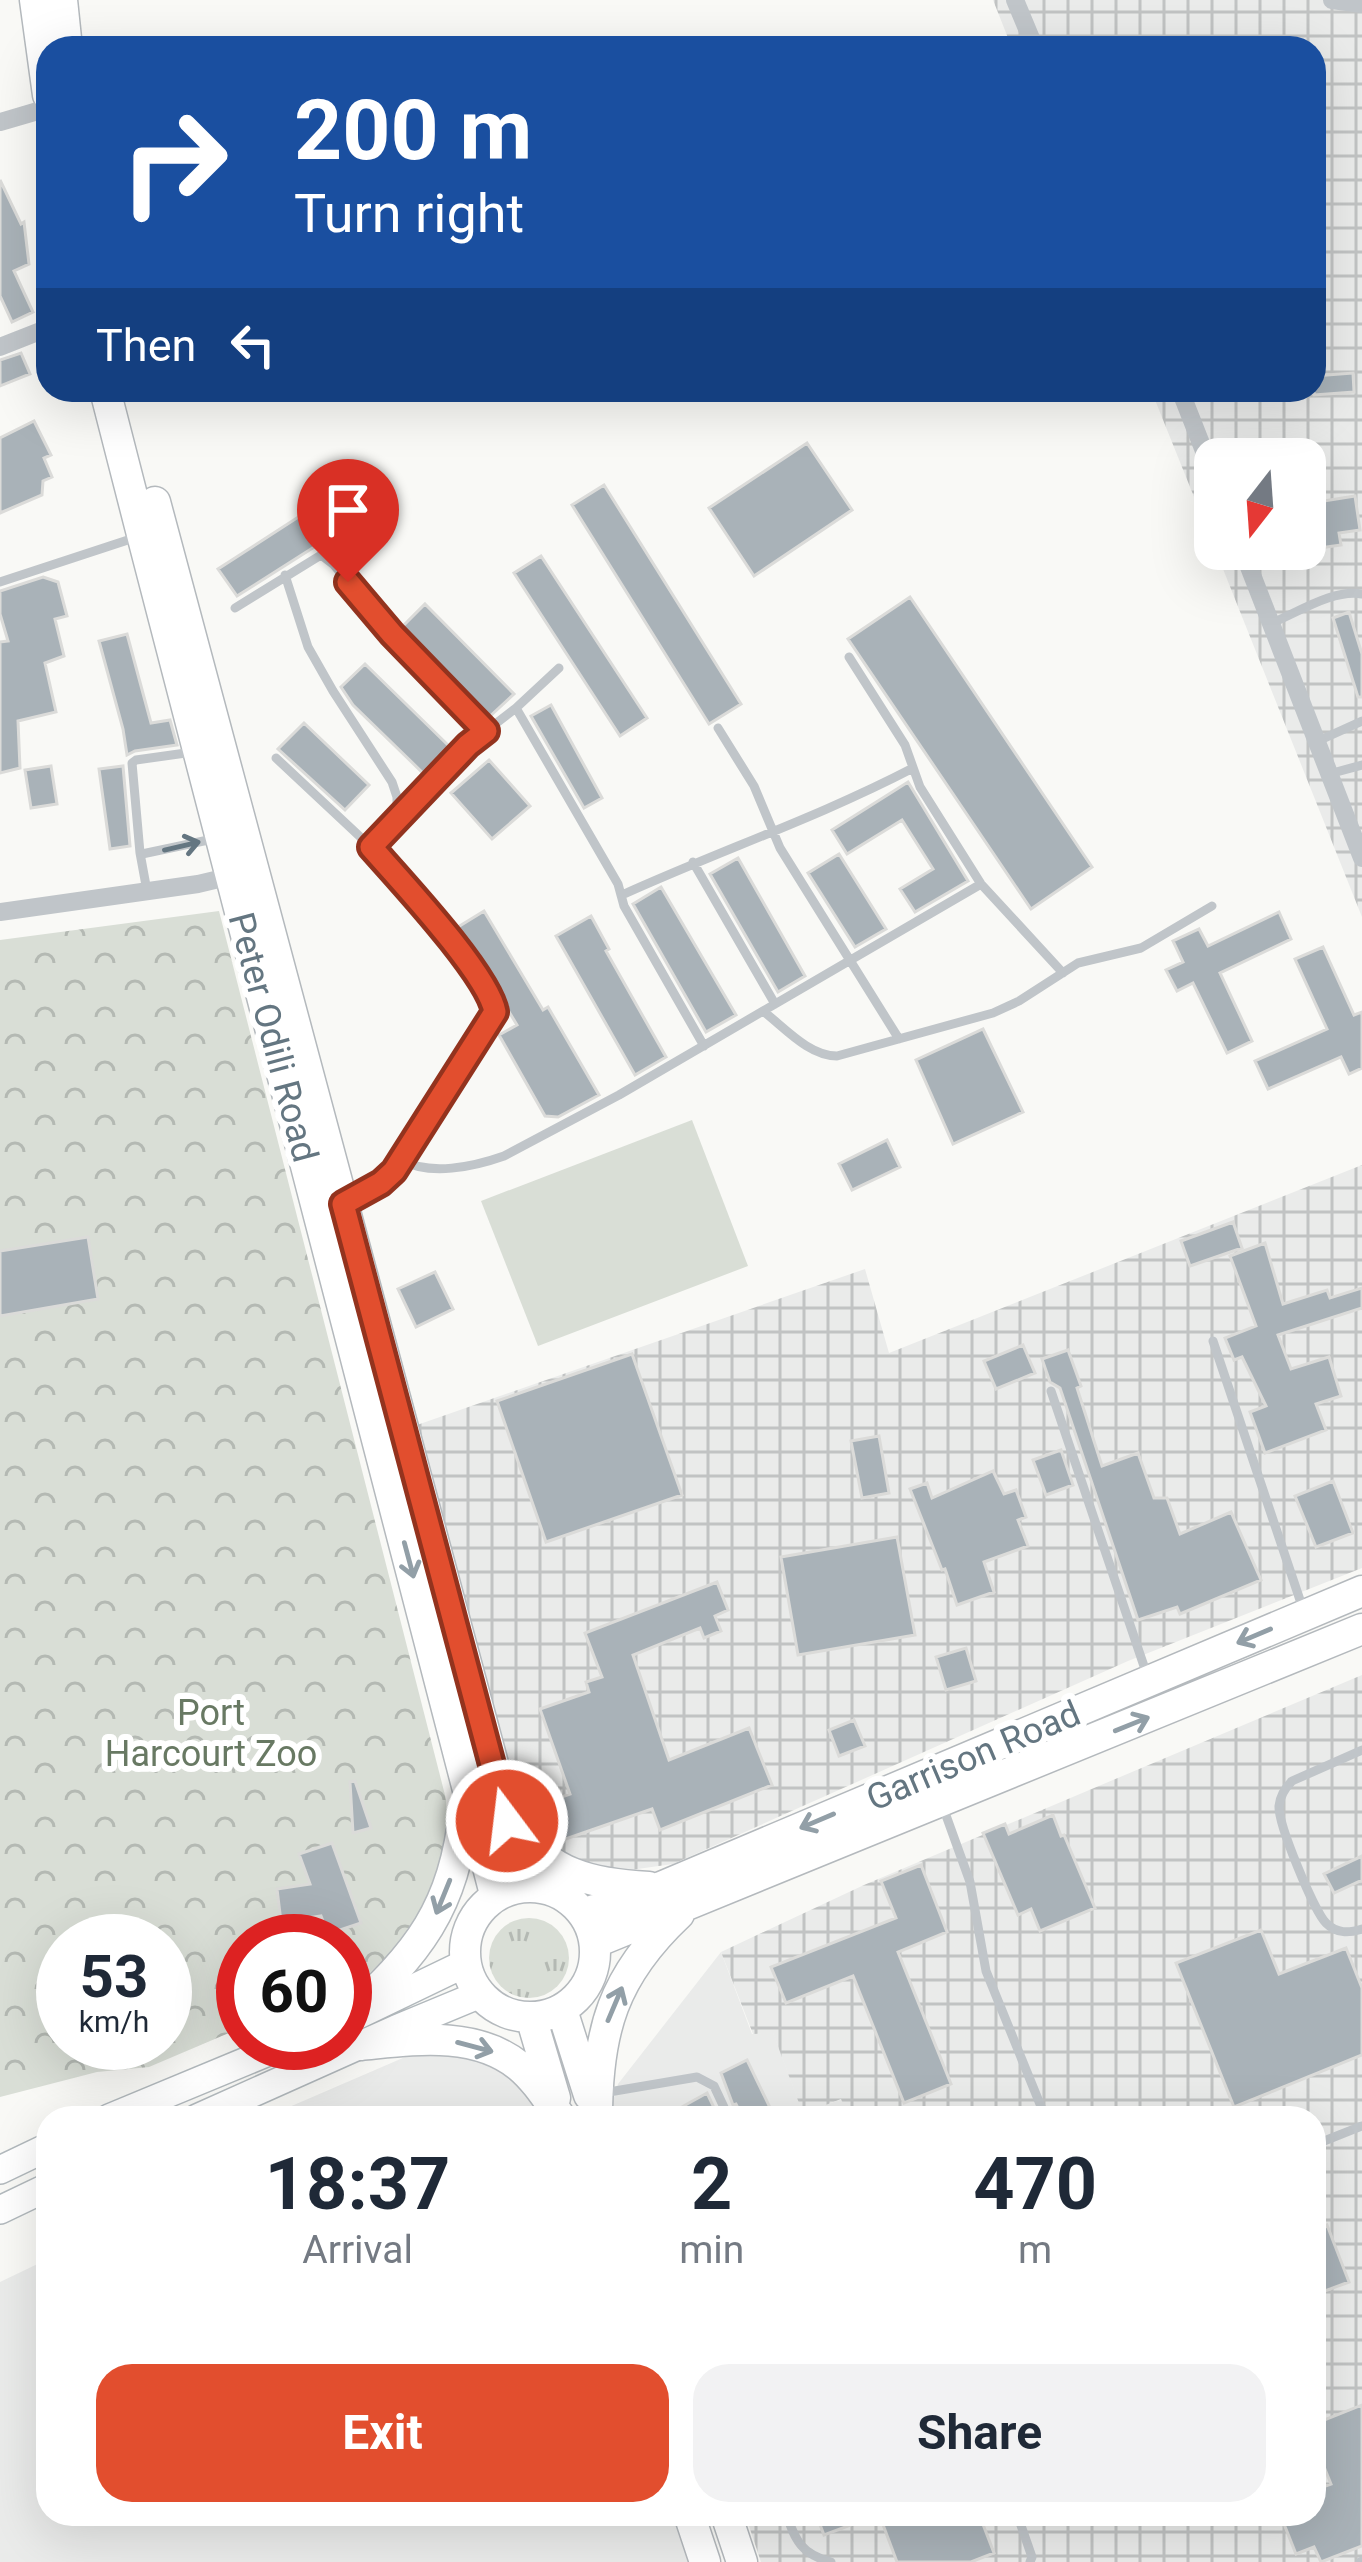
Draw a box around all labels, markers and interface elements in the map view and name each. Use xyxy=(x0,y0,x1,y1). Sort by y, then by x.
text: 200 m xyxy=(294,81,532,180)
icon: right xyxy=(96,84,252,240)
text: Turn right xyxy=(294,182,524,245)
icon: left xyxy=(220,312,286,378)
text: Then xyxy=(96,319,196,372)
north arrow xyxy=(1194,438,1326,570)
map controls xyxy=(1194,438,1326,570)
pin xyxy=(297,459,399,582)
icon: arrive xyxy=(315,477,381,543)
one-way arrow xyxy=(162,833,200,856)
street label: Peter Odili Road xyxy=(220,908,327,1167)
one-way arrow xyxy=(400,1540,422,1578)
one-way arrow xyxy=(1236,1627,1273,1648)
park label: Port Harcourt Zoo xyxy=(105,1692,317,1775)
street label: Garrison Road xyxy=(860,1692,1086,1820)
one-way arrow xyxy=(1113,1712,1150,1733)
position arrow xyxy=(444,1758,570,1884)
one-way arrow xyxy=(800,1812,837,1833)
one-way arrow xyxy=(431,1878,452,1915)
speed limit sign: 60 xyxy=(216,1914,372,2070)
text: 53 xyxy=(80,1941,148,2012)
one-way arrow xyxy=(606,1986,627,2023)
text: km/h xyxy=(79,2004,149,2039)
one-way arrow xyxy=(455,2037,493,2059)
text: 18:37 xyxy=(265,2142,450,2227)
text: 2 xyxy=(691,2142,732,2227)
text: 470 xyxy=(973,2142,1097,2227)
text: Arrival xyxy=(302,2227,413,2273)
text: min xyxy=(679,2227,744,2273)
text: m xyxy=(1018,2227,1052,2273)
button: Exit xyxy=(96,2364,669,2502)
button: Share xyxy=(693,2364,1266,2502)

